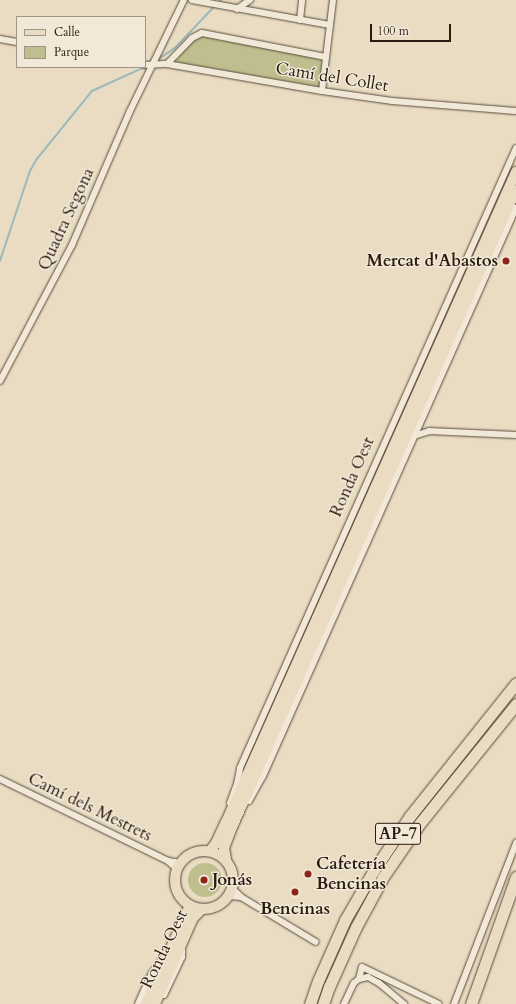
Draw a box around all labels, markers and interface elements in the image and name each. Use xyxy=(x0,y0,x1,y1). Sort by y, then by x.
legend xyxy=(16,16,146,68)
scale bar xyxy=(372,16,453,42)
text: 100 m xyxy=(377,23,409,39)
text: Calle xyxy=(54,24,80,40)
text: Parque xyxy=(54,44,89,60)
street label: Camí del Collet xyxy=(274,58,390,96)
street label: Quadra Segona xyxy=(33,165,99,273)
place label: Mercat d'Abastos xyxy=(367,251,498,271)
marker: Mercat d'Abastos xyxy=(501,256,511,266)
street label: Ronda Oest xyxy=(325,434,379,520)
street label: Camí dels Mestrets xyxy=(25,768,155,846)
road number: AP-7 xyxy=(375,820,421,848)
place label: Cafetería Bencinas xyxy=(316,854,386,894)
marker: Cafetería Bencinas xyxy=(303,869,313,879)
place label: Jonás xyxy=(212,870,252,890)
marker: Jonás xyxy=(199,875,209,885)
marker: Bencinas xyxy=(290,887,300,897)
place label: Bencinas xyxy=(260,899,330,919)
street label: Ronda Oest xyxy=(136,906,192,992)

